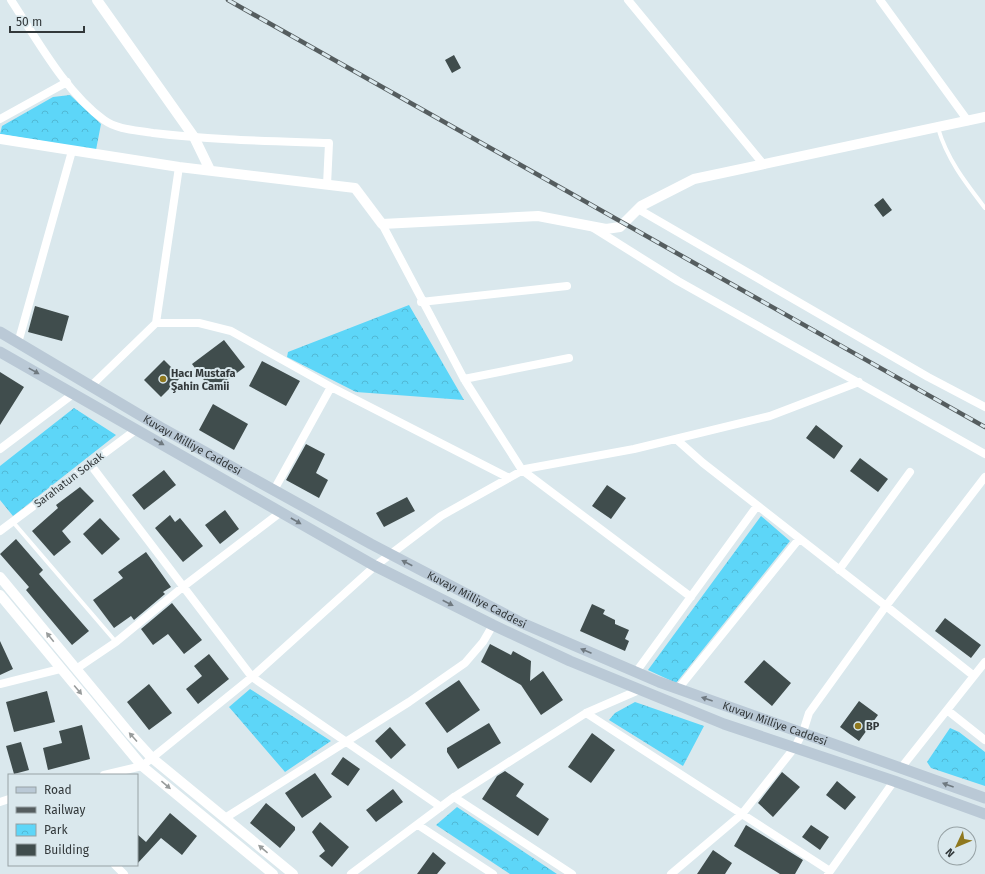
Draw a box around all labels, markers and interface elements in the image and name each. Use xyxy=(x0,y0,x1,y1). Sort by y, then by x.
scale bar xyxy=(10,8,84,34)
text: 50 m xyxy=(16,15,42,29)
place label: Hacı Mustafa Şahin Camii xyxy=(171,367,235,393)
one-way arrow xyxy=(28,368,40,375)
marker: Hacı Mustafa Şahin Camii xyxy=(158,374,168,384)
street label: Kuvayı Milliye Caddesi xyxy=(141,412,244,477)
one-way arrow xyxy=(154,439,165,446)
street label: Sarahatun Sokak xyxy=(32,449,107,510)
one-way arrow xyxy=(290,518,302,525)
one-way arrow xyxy=(401,559,413,566)
street label: Kuvayı Milliye Caddesi xyxy=(425,568,529,631)
one-way arrow xyxy=(442,600,453,606)
one-way arrow xyxy=(46,631,54,642)
one-way arrow xyxy=(581,648,592,654)
one-way arrow xyxy=(73,685,82,696)
one-way arrow xyxy=(701,696,713,702)
street label: Kuvayı Milliye Caddesi xyxy=(721,699,829,748)
place label: BP xyxy=(866,720,880,733)
marker: BP xyxy=(853,721,863,731)
one-way arrow xyxy=(128,732,138,742)
legend xyxy=(8,774,138,866)
one-way arrow xyxy=(161,781,171,790)
one-way arrow xyxy=(942,782,954,788)
text: Road xyxy=(44,783,72,797)
text: Railway xyxy=(44,803,85,817)
text: Park xyxy=(44,823,68,837)
north arrow xyxy=(937,826,977,866)
text: Building xyxy=(44,843,90,857)
one-way arrow xyxy=(258,845,268,854)
text: N xyxy=(943,845,957,860)

